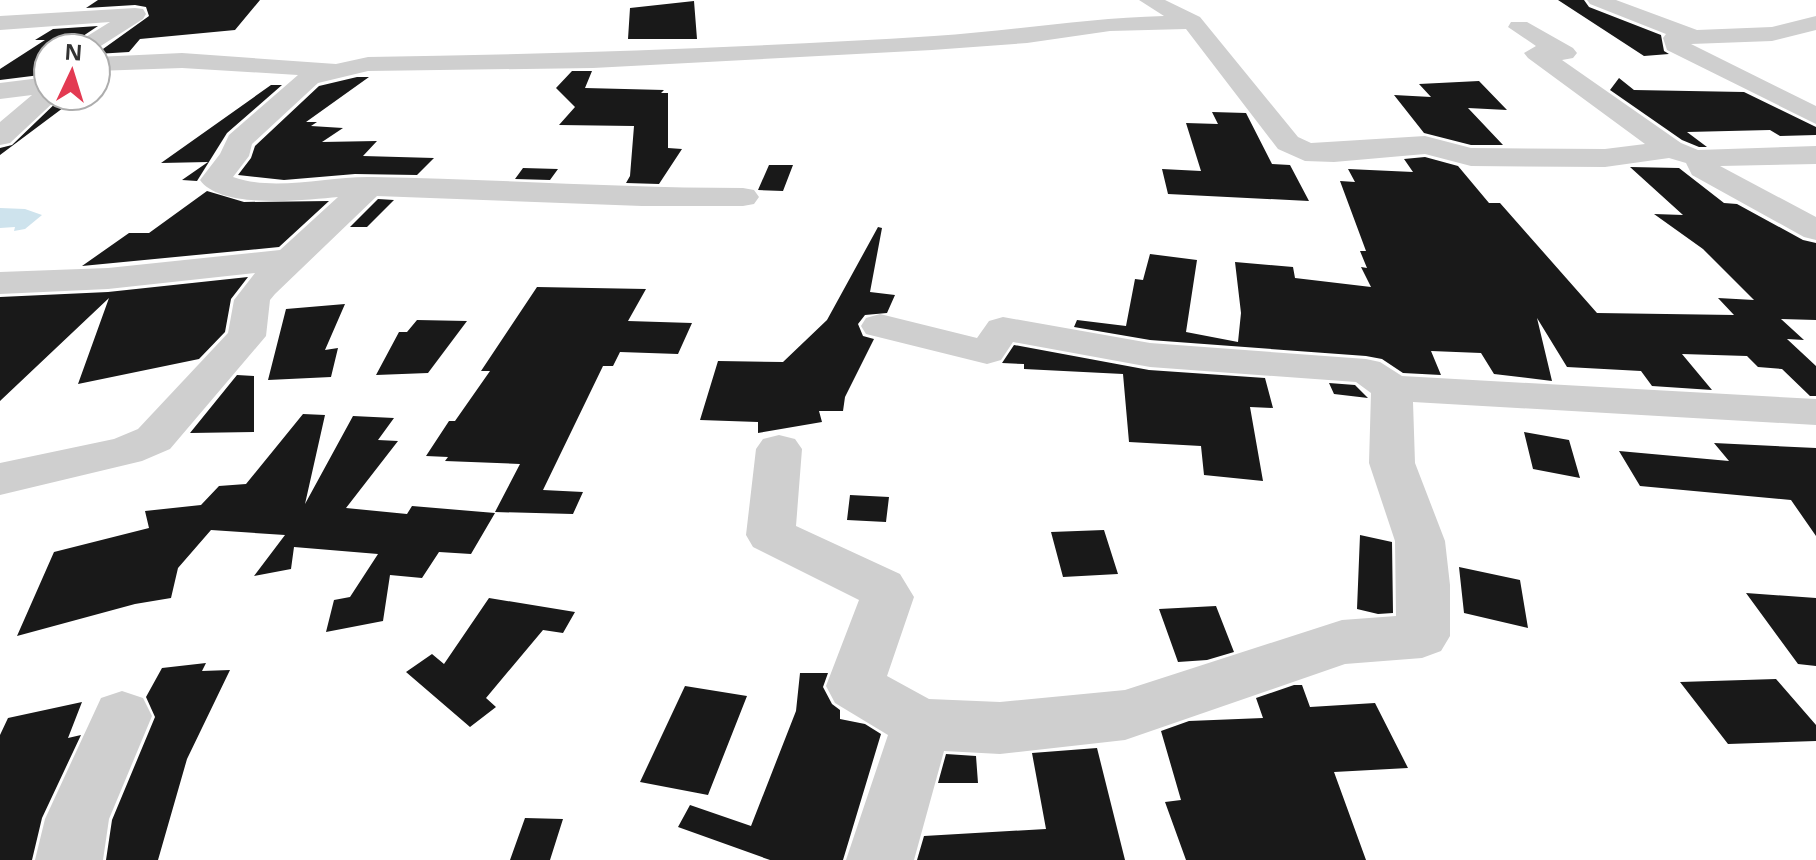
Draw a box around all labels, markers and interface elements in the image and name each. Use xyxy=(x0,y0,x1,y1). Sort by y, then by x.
north arrow xyxy=(32,32,112,112)
text: N xyxy=(63,35,83,67)

